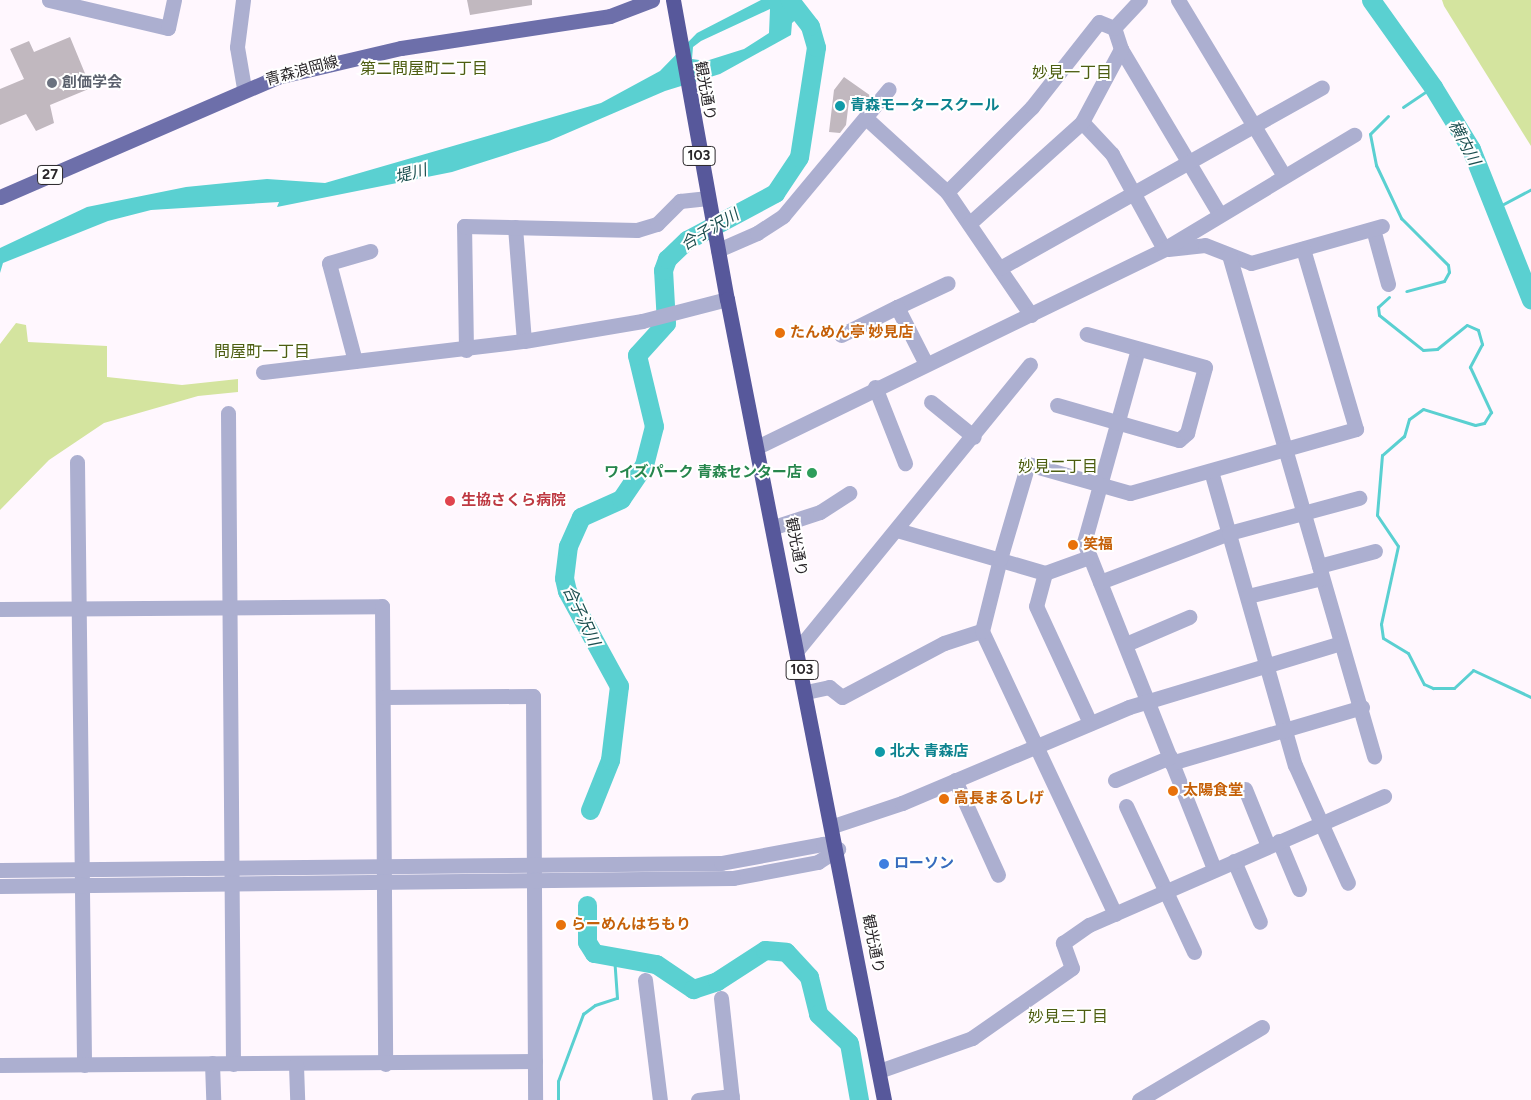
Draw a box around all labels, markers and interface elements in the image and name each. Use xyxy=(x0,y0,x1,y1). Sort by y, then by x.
street label: 青森浪岡線 xyxy=(263,53,341,89)
district label: 第二問屋町二丁目 xyxy=(360,59,488,79)
street label: 観光通り xyxy=(691,60,719,122)
district label: 妙見一丁目 xyxy=(1032,63,1112,83)
place label: 創価学会 xyxy=(62,74,122,92)
marker: 創価学会 xyxy=(46,77,58,89)
place label: 青森モータースクール xyxy=(850,97,1000,115)
marker: 青森モータースクール xyxy=(834,100,846,112)
water label: 横内川 xyxy=(1444,117,1484,169)
road number: 103 xyxy=(682,144,716,168)
water label: 堤川 xyxy=(393,161,429,187)
road number: 27 xyxy=(36,164,64,186)
water label: 合子沢川 xyxy=(678,205,742,255)
place label: たんめん亭 妙見店 xyxy=(790,324,914,342)
marker: たんめん亭 妙見店 xyxy=(774,327,786,339)
district label: 問屋町一丁目 xyxy=(214,342,310,362)
district label: 妙見二丁目 xyxy=(1018,457,1098,477)
place label: ワイズパーク 青森センター店 xyxy=(603,464,802,482)
marker: ワイズパーク 青森センター店 xyxy=(806,467,818,479)
place label: 生協さくら病院 xyxy=(461,492,566,510)
marker: 生協さくら病院 xyxy=(443,494,457,508)
street label: 観光通り xyxy=(781,516,811,578)
place label: 笑福 xyxy=(1083,536,1113,554)
marker: 笑福 xyxy=(1067,539,1079,551)
water label: 合子沢川 xyxy=(559,583,603,649)
road number: 103 xyxy=(784,658,820,682)
place label: 北大 青森店 xyxy=(890,743,969,761)
marker: 北大 青森店 xyxy=(874,746,886,758)
place label: 太陽食堂 xyxy=(1183,782,1243,800)
marker: 太陽食堂 xyxy=(1167,785,1179,797)
place label: 高長まるしげ xyxy=(954,790,1044,808)
marker: 高長まるしげ xyxy=(938,793,950,805)
place label: ローソン xyxy=(894,855,954,873)
marker: ローソン xyxy=(878,858,890,870)
street label: 観光通り xyxy=(858,913,888,975)
place label: らーめんはちもり xyxy=(571,916,691,934)
marker: らーめんはちもり xyxy=(555,919,567,931)
district label: 妙見三丁目 xyxy=(1028,1007,1108,1027)

